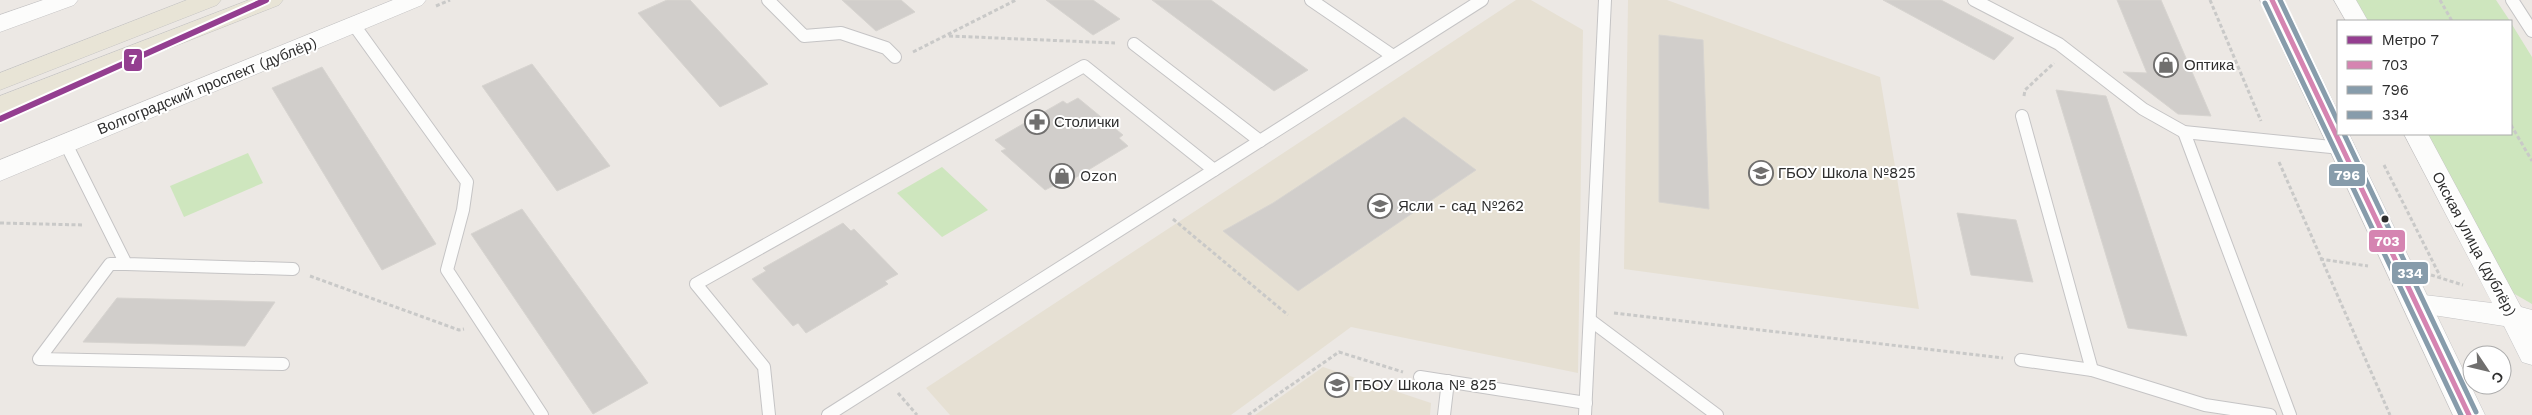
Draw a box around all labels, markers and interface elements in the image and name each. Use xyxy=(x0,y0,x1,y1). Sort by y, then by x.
legend xyxy=(2337,20,2512,135)
text: Метро 7 xyxy=(2382,31,2439,49)
street label: Волгоградский проспект (дублёр) xyxy=(95,34,319,138)
line badge: 7 xyxy=(123,48,143,72)
text: 7 xyxy=(129,51,138,67)
shop icon: Оптика xyxy=(2153,52,2179,78)
place label: Оптика xyxy=(2184,56,2235,74)
text: 703 xyxy=(2382,56,2408,74)
text: 796 xyxy=(2382,81,2409,99)
text: 334 xyxy=(2382,106,2409,124)
pharmacy icon: Столички xyxy=(1024,109,1050,135)
place label: Столички xyxy=(1054,113,1119,131)
school or university icon: ГБОУ Школа №825 xyxy=(1748,160,1774,186)
shop icon: Ozon xyxy=(1049,163,1075,189)
line badge: 796 xyxy=(2328,163,2366,187)
place label: ГБОУ Школа №825 xyxy=(1778,164,1916,182)
place label: Ozon xyxy=(1080,167,1117,185)
text: 796 xyxy=(2334,167,2360,183)
street label: Окская улица (дублёр) xyxy=(2428,169,2520,319)
school or university icon: Ясли - сад №262 xyxy=(1367,193,1393,219)
place label: Ясли - сад №262 xyxy=(1398,197,1524,215)
unlabelled marker xyxy=(2380,214,2390,224)
line badge: 703 xyxy=(2368,229,2406,253)
text: 703 xyxy=(2374,233,2400,249)
line badge: 334 xyxy=(2391,261,2429,285)
text: 334 xyxy=(2397,265,2423,281)
north arrow xyxy=(2462,345,2512,395)
text: С xyxy=(2488,369,2507,386)
school or university icon: ГБОУ Школа № 825 xyxy=(1324,372,1350,398)
place label: ГБОУ Школа № 825 xyxy=(1354,376,1497,394)

